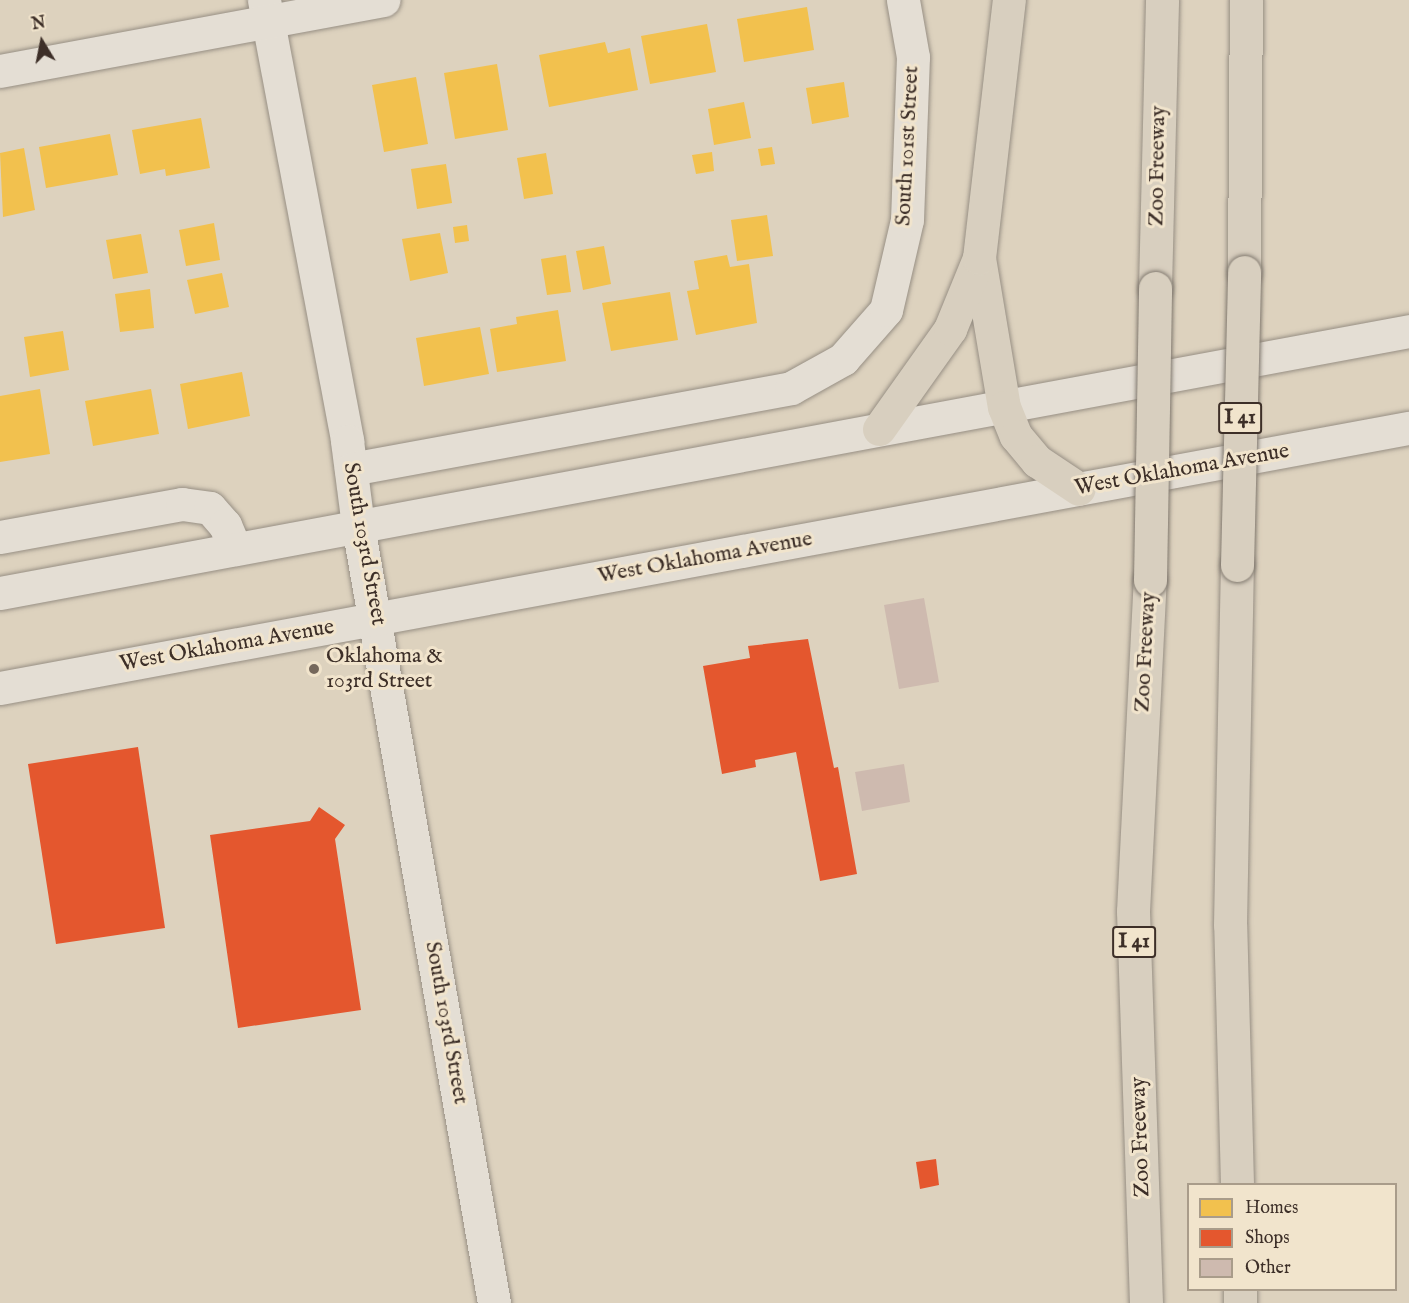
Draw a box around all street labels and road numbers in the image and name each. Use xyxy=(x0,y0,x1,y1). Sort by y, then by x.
street label: South 101st Street xyxy=(891,65,925,227)
street label: Zoo Freeway xyxy=(1144,106,1172,226)
road number: I 41 xyxy=(1218,400,1262,436)
street label: West Oklahoma Avenue xyxy=(1073,438,1291,502)
street label: South 103rd Street xyxy=(337,461,391,627)
street label: West Oklahoma Avenue xyxy=(596,526,814,590)
street label: Zoo Freeway xyxy=(1130,591,1162,713)
street label: West Oklahoma Avenue xyxy=(118,614,336,678)
road number: I 41 xyxy=(1112,924,1156,960)
street label: South 103rd Street xyxy=(419,940,473,1106)
street label: Zoo Freeway xyxy=(1126,1076,1156,1198)

